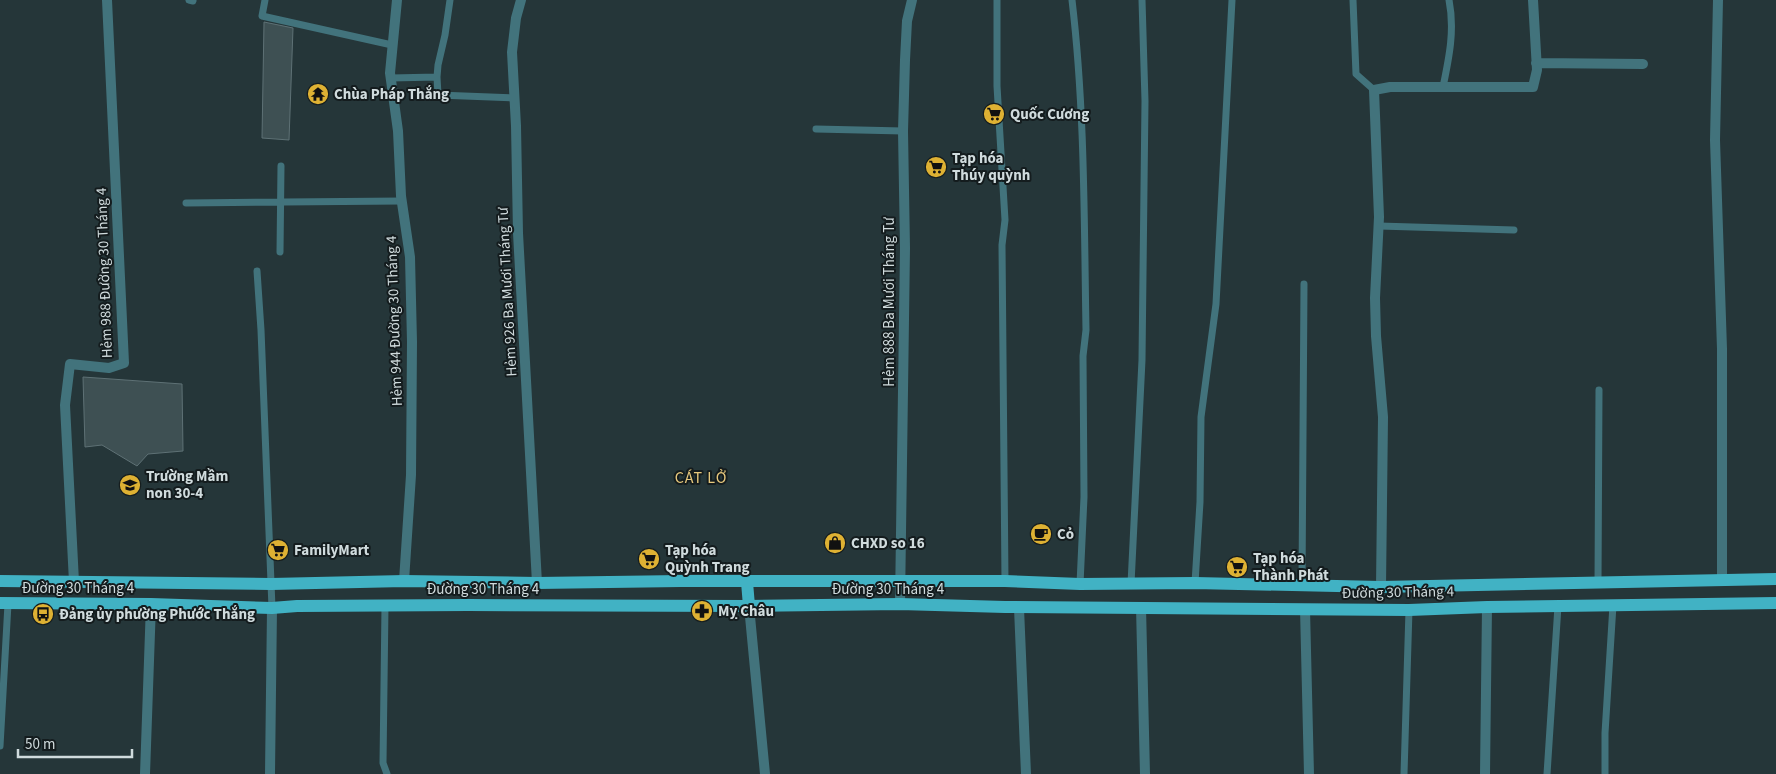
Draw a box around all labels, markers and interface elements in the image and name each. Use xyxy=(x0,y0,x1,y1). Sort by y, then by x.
temple icon: Chùa Pháp Thắng xyxy=(306,82,330,106)
place label: Chùa Pháp Thắng xyxy=(334,84,449,105)
supermarket icon: Quốc Cương xyxy=(982,102,1006,126)
place label: Quốc Cương xyxy=(1010,104,1089,125)
place label: Tạp hóa Thúy quỳnh xyxy=(952,148,1030,186)
supermarket icon: Tạp hóa Thúy quỳnh xyxy=(924,155,948,179)
street label: Hẻm 988 Đường 30 Tháng 4 xyxy=(91,187,118,359)
street label: Hẻm 926 Ba Mươi Tháng Tư xyxy=(493,206,522,377)
street label: Hẻm 888 Ba Mươi Tháng Tư xyxy=(879,217,900,387)
street label: Hẻm 944 Đường 30 Tháng 4 xyxy=(381,235,408,407)
place label: Trường Mầm non 30-4 xyxy=(146,466,228,504)
district label: CÁT LỞ xyxy=(675,467,727,489)
school or university icon: Trường Mầm non 30-4 xyxy=(118,473,142,497)
cafe icon: Cỏ xyxy=(1029,522,1053,546)
place label: Cỏ xyxy=(1057,524,1074,545)
shop icon: CHXD so 16 xyxy=(823,531,847,555)
place label: CHXD so 16 xyxy=(851,533,925,554)
supermarket icon: FamilyMart xyxy=(266,538,290,562)
place label: FamilyMart xyxy=(294,540,370,561)
place label: Tạp hóa Quỳnh Trang xyxy=(665,540,750,578)
supermarket icon: Tạp hóa Quỳnh Trang xyxy=(637,547,661,571)
place label: Tạp hóa Thành Phát xyxy=(1253,548,1329,586)
supermarket icon: Tạp hóa Thành Phát xyxy=(1225,555,1249,579)
street label: Đường 30 Tháng 4 xyxy=(22,578,135,599)
street label: Đường 30 Tháng 4 xyxy=(427,579,540,600)
street label: Đường 30 Tháng 4 xyxy=(832,579,945,600)
street label: Đường 30 Tháng 4 xyxy=(1342,581,1455,604)
pharmacy icon: Mỵ Châu xyxy=(690,599,714,623)
place label: Mỵ Châu xyxy=(718,601,774,622)
bus stop icon: Đảng ủy phường Phước Thắng xyxy=(31,602,55,626)
place label: Đảng ủy phường Phước Thắng xyxy=(59,604,255,625)
scale bar xyxy=(18,726,131,758)
text: 50 m xyxy=(25,734,55,755)

